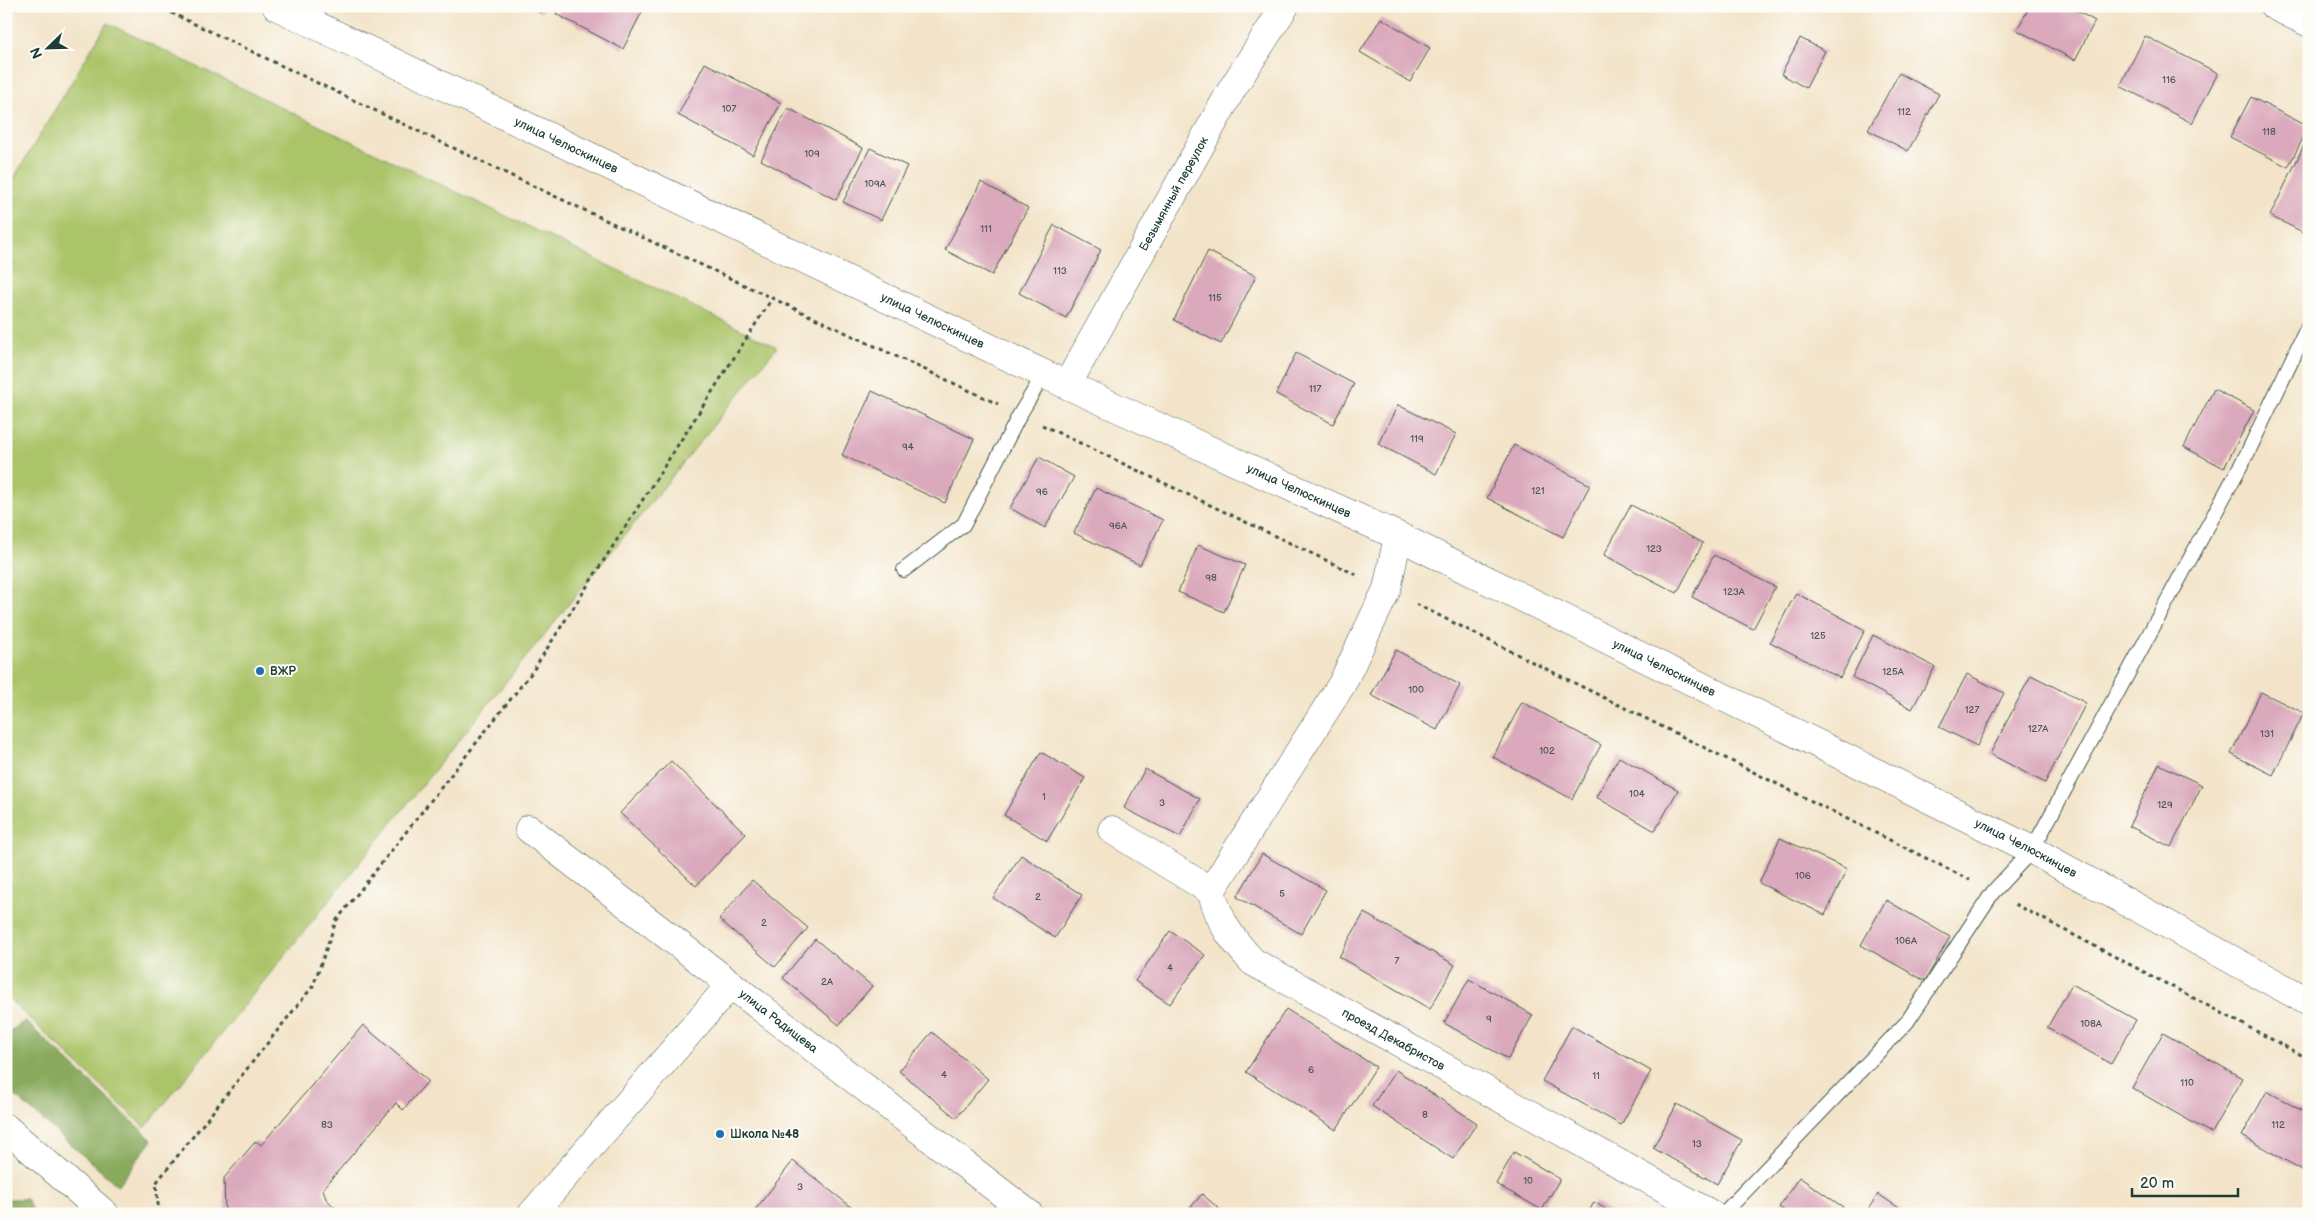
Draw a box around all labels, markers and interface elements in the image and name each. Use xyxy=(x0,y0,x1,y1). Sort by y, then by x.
north arrow xyxy=(22,22,72,72)
text: N xyxy=(27,45,46,61)
house number: 116 xyxy=(2162,74,2176,86)
house number: 107 xyxy=(722,103,736,115)
house number: 112 xyxy=(1897,106,1911,118)
street label: улица Челюскинцев xyxy=(512,114,621,177)
house number: 118 xyxy=(2262,126,2276,138)
street label: Безымянный переулок xyxy=(1136,133,1212,253)
house number: 109 xyxy=(804,148,820,160)
house number: 109А xyxy=(864,178,887,190)
house number: 111 xyxy=(980,223,992,235)
house number: 113 xyxy=(1053,265,1067,277)
street label: улица Челюскинцев xyxy=(878,289,987,352)
house number: 115 xyxy=(1208,292,1222,304)
house number: 117 xyxy=(1309,383,1321,395)
house number: 119 xyxy=(1410,433,1424,445)
house number: 94 xyxy=(902,441,914,453)
street label: улица Челюскинцев xyxy=(1244,461,1354,521)
house number: 121 xyxy=(1531,485,1545,497)
house number: 96 xyxy=(1036,486,1048,498)
house number: 96А xyxy=(1109,520,1128,532)
house number: 123 xyxy=(1646,543,1662,555)
house number: 98 xyxy=(1205,572,1217,584)
house number: 123А xyxy=(1723,586,1746,598)
house number: 125 xyxy=(1810,630,1826,642)
street label: улица Челюскинцев xyxy=(1610,636,1719,700)
place label: ВЖР xyxy=(270,664,296,679)
marker: ВЖР xyxy=(254,665,266,677)
house number: 125А xyxy=(1882,666,1905,678)
house number: 100 xyxy=(1408,684,1424,696)
house number: 127 xyxy=(1965,704,1979,716)
house number: 127А xyxy=(2028,723,2049,735)
house number: 131 xyxy=(2260,728,2274,740)
house number: 102 xyxy=(1539,745,1555,757)
house number: 104 xyxy=(1629,788,1645,800)
house number: 1 xyxy=(1042,791,1046,803)
house number: 3 xyxy=(1159,797,1165,809)
house number: 129 xyxy=(2157,799,2173,811)
street label: улица Челюскинцев xyxy=(1972,815,2080,881)
house number: 106 xyxy=(1795,870,1811,882)
house number: 5 xyxy=(1279,888,1285,900)
house number: 2 xyxy=(1035,891,1041,903)
house number: 2 xyxy=(761,917,767,929)
house number: 106А xyxy=(1895,935,1918,947)
house number: 7 xyxy=(1395,955,1400,967)
house number: 4 xyxy=(1167,962,1173,974)
house number: 2А xyxy=(821,976,834,988)
street label: улица Радищева xyxy=(736,986,821,1056)
street label: проезд Декабристов xyxy=(1339,1005,1448,1074)
house number: 9 xyxy=(1486,1013,1492,1025)
house number: 108А xyxy=(2080,1018,2103,1030)
house number: 6 xyxy=(1308,1064,1314,1076)
house number: 4 xyxy=(941,1069,947,1081)
house number: 11 xyxy=(1592,1070,1600,1082)
house number: 110 xyxy=(2180,1077,2194,1089)
house number: 8 xyxy=(1422,1109,1428,1121)
house number: 83 xyxy=(321,1119,333,1131)
house number: 112 xyxy=(2271,1119,2285,1131)
place label: Школа №48 xyxy=(730,1127,799,1142)
marker: Школа №48 xyxy=(714,1128,726,1140)
house number: 13 xyxy=(1692,1138,1702,1150)
scale bar xyxy=(2132,1165,2239,1197)
text: 20 m xyxy=(2140,1174,2174,1193)
house number: 10 xyxy=(1523,1175,1533,1187)
house number: 3 xyxy=(797,1181,803,1193)

